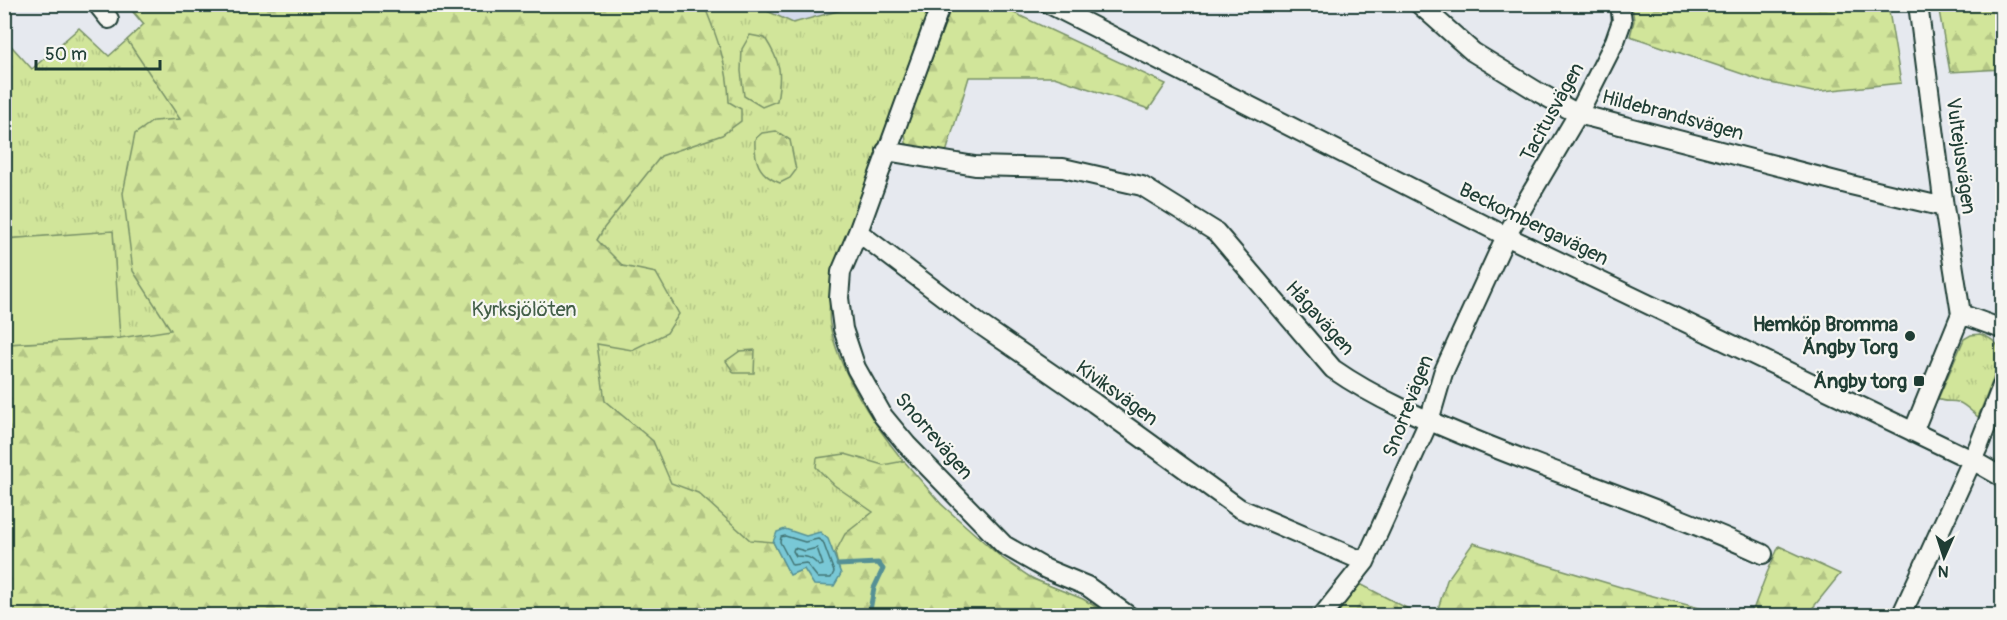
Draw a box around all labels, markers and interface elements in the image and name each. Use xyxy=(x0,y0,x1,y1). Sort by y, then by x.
scale bar xyxy=(36,33,160,71)
text: 50 m xyxy=(45,43,87,66)
street label: Tacitusvägen xyxy=(1515,58,1589,166)
street label: Hildebrandsvägen xyxy=(1599,84,1747,146)
street label: Vultejusvägen xyxy=(1940,96,1982,216)
street label: Beckombergavägen xyxy=(1455,177,1613,271)
street label: Hågavägen xyxy=(1280,276,1360,360)
park label: Kyrksjölöten xyxy=(471,297,577,322)
place label: Hemköp Bromma Ängby Torg xyxy=(1753,312,1898,360)
marker: Hemköp Bromma Ängby Torg xyxy=(1903,329,1917,343)
street label: Snorrevägen xyxy=(1377,351,1439,461)
street label: Kiviksvägen xyxy=(1071,355,1163,431)
place label: Ängby torg xyxy=(1813,369,1907,394)
marker: Ängby torg xyxy=(1912,374,1926,388)
street label: Snorrevägen xyxy=(889,387,979,485)
north arrow xyxy=(1914,527,1974,587)
text: N xyxy=(1937,561,1949,581)

